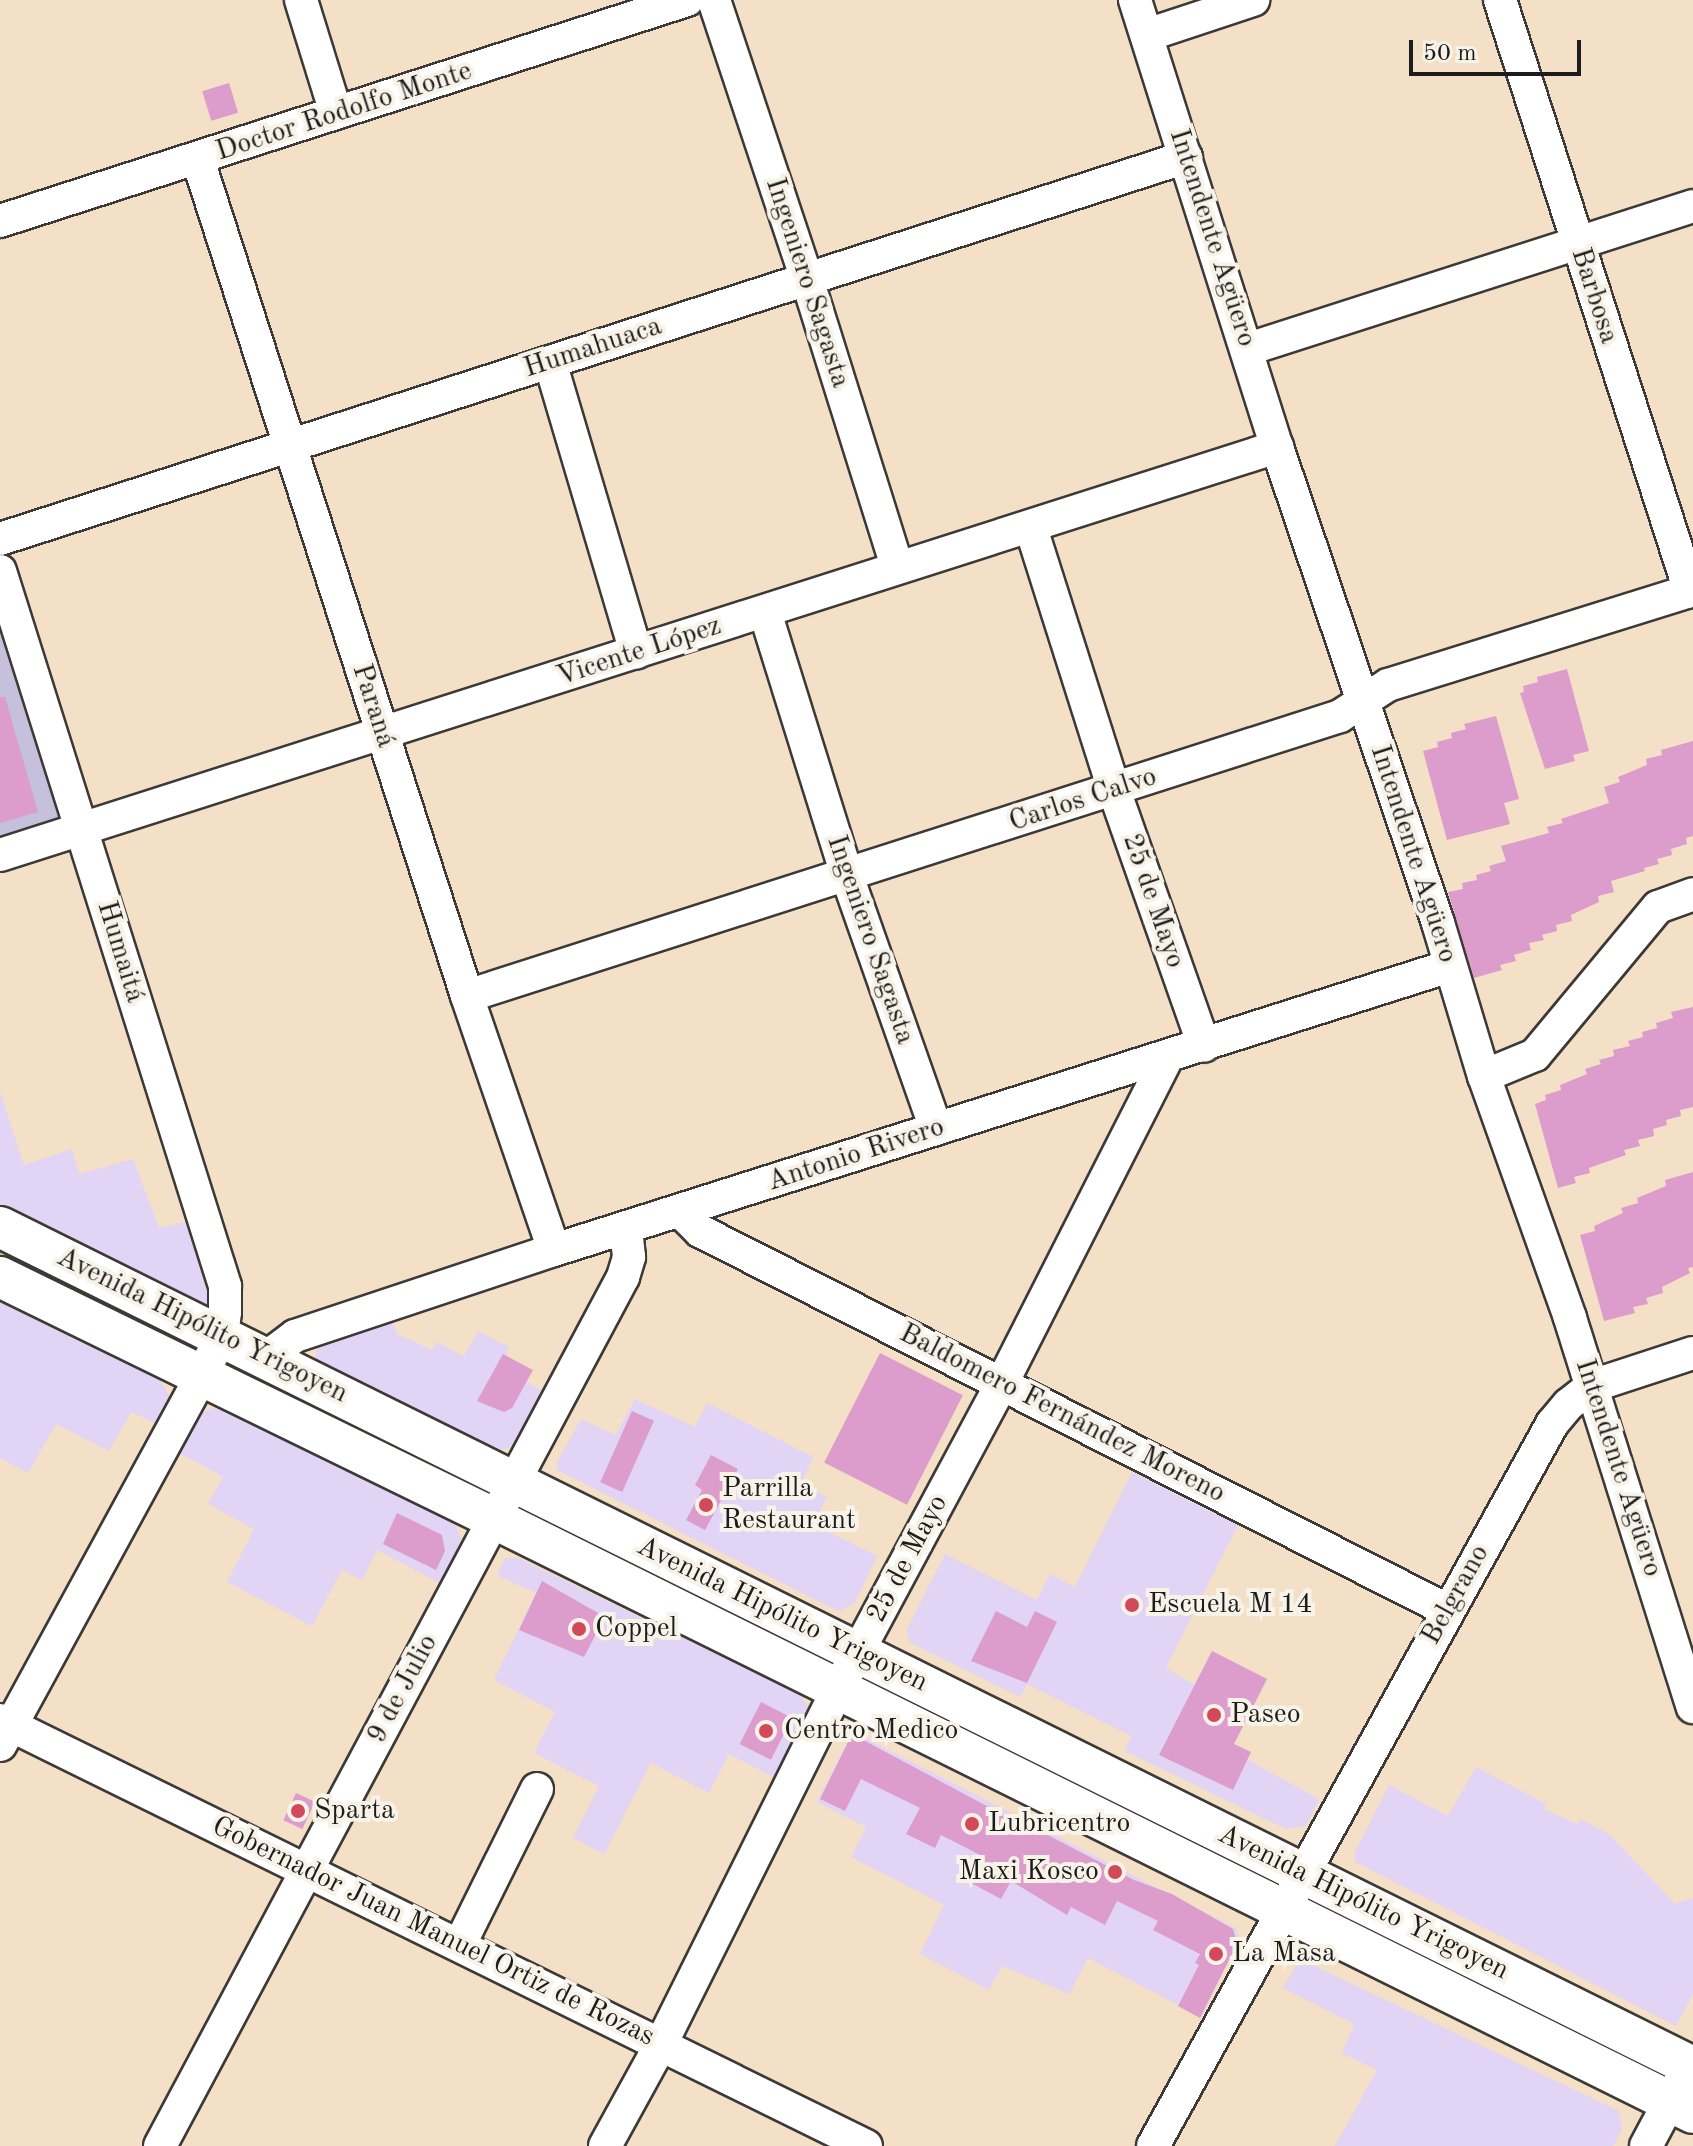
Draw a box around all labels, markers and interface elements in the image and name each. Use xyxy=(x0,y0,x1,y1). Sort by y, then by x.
scale bar xyxy=(1413,24,1585,74)
text: 50 m xyxy=(1423,42,1477,66)
street label: Doctor Rodolfo Monte xyxy=(212,55,476,169)
street label: Intendente Agüero xyxy=(1161,125,1263,351)
street label: Ingeniero Sagasta xyxy=(757,174,857,392)
street label: Barbosa xyxy=(1563,244,1625,348)
street label: Humahuaca xyxy=(520,310,666,386)
street label: Vicente López xyxy=(552,610,726,694)
street label: Paraná xyxy=(344,660,402,752)
street label: Intendente Agüero xyxy=(1362,741,1464,967)
street label: Carlos Calvo xyxy=(1005,760,1161,840)
street label: 25 de Mayo xyxy=(1114,829,1192,973)
street label: Ingeniero Sagasta xyxy=(818,831,922,1049)
street label: Humaitá xyxy=(89,897,151,1007)
street label: Antonio Rivero xyxy=(763,1111,949,1199)
street label: Avenida Hipólito Yrigoyen xyxy=(51,1241,353,1411)
street label: Baldomero Fernández Moreno xyxy=(893,1317,1231,1511)
street label: Intendente Agüero xyxy=(1567,1355,1669,1581)
place label: Parrilla Restaurant xyxy=(722,1472,856,1538)
street label: 25 de Mayo xyxy=(860,1489,956,1629)
marker: Parrilla Restaurant xyxy=(697,1496,715,1514)
street label: Avenida Hipólito Yrigoyen xyxy=(631,1530,933,1700)
street label: Belgrano xyxy=(1415,1539,1497,1651)
place label: Escuela M 14 xyxy=(1148,1588,1313,1622)
marker: Escuela M 14 xyxy=(1123,1596,1141,1614)
place label: Coppel xyxy=(595,1612,677,1646)
marker: Coppel xyxy=(570,1620,588,1638)
street label: 9 de Julio xyxy=(360,1629,446,1749)
place label: Paseo xyxy=(1230,1698,1301,1732)
marker: Paseo xyxy=(1205,1706,1223,1724)
place label: Centro Medico xyxy=(784,1714,958,1748)
marker: Centro Medico xyxy=(755,1720,777,1742)
place label: Sparta xyxy=(314,1794,395,1828)
marker: Sparta xyxy=(289,1802,307,1820)
place label: Lubricentro xyxy=(988,1807,1130,1841)
street label: Gobernador Juan Manuel Ortiz de Rozas xyxy=(206,1810,660,2054)
marker: Lubricentro xyxy=(963,1815,981,1833)
street label: Avenida Hipólito Yrigoyen xyxy=(1212,1818,1514,1988)
place label: Maxi Kosco xyxy=(958,1855,1099,1889)
marker: Maxi Kosco xyxy=(1106,1863,1124,1881)
place label: La Masa xyxy=(1232,1937,1336,1971)
marker: La Masa xyxy=(1207,1945,1225,1963)

